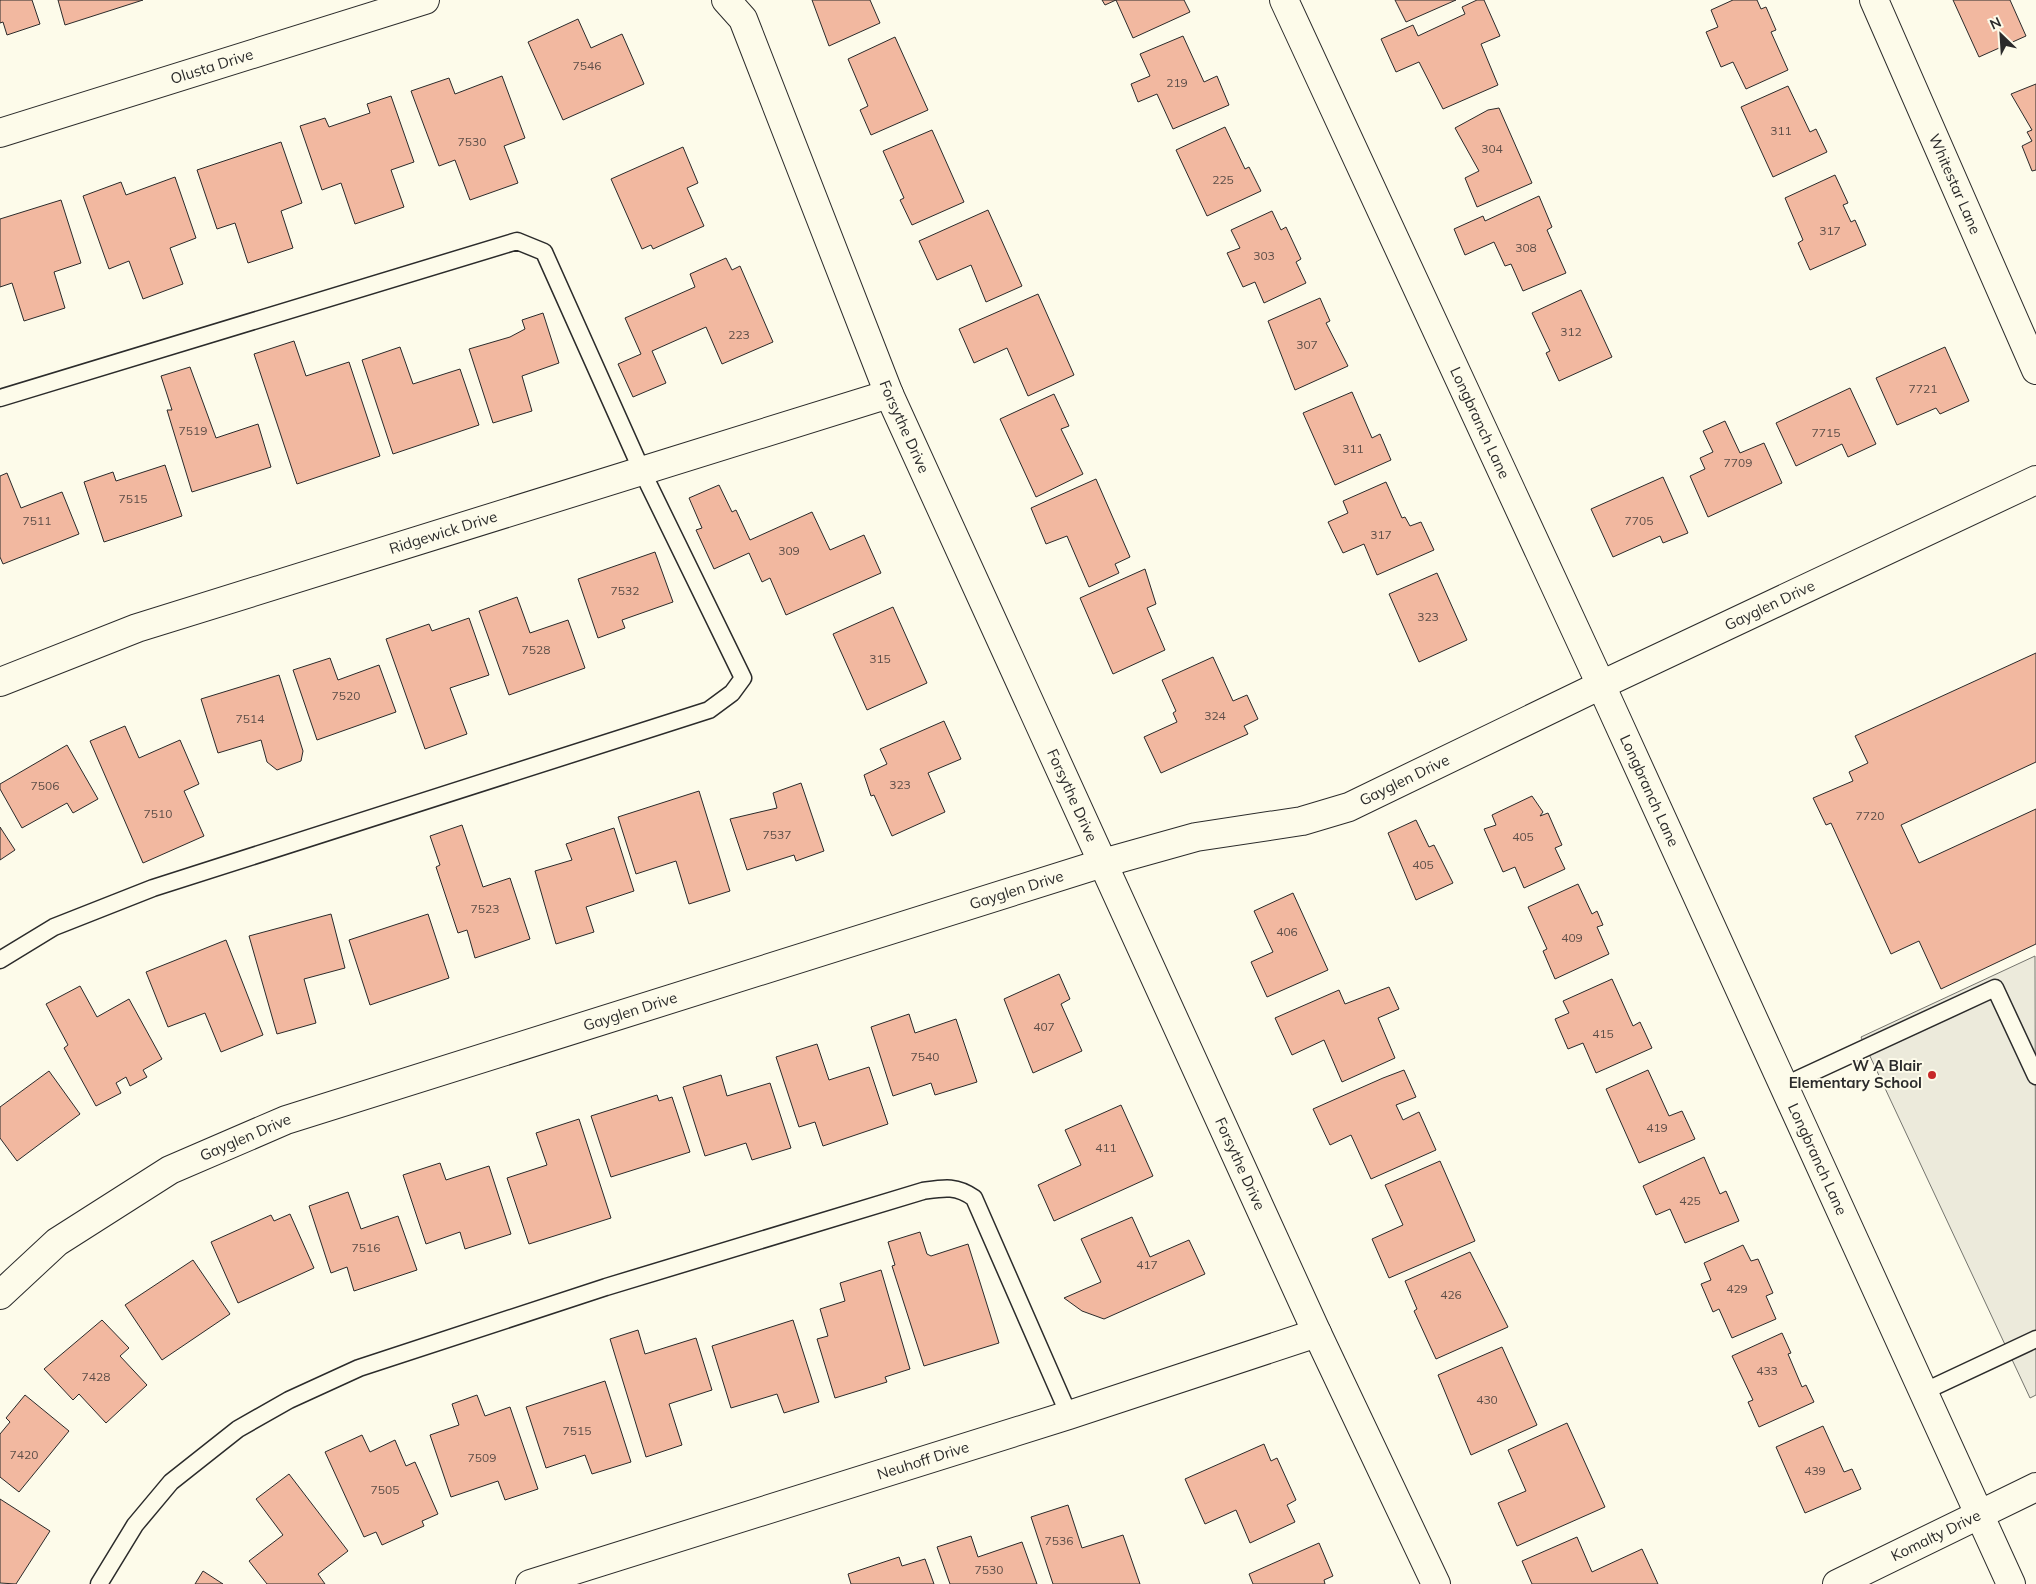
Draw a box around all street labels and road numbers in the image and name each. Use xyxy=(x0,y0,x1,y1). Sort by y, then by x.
street label: Olusta Drive xyxy=(168,44,255,88)
street label: Whitestar Lane xyxy=(1925,131,1985,237)
street label: Longbranch Lane xyxy=(1446,364,1514,482)
street label: Forsythe Drive xyxy=(876,377,934,476)
street label: Ridgewick Drive xyxy=(387,506,499,558)
street label: Gayglen Drive xyxy=(1721,576,1818,634)
street label: Longbranch Lane xyxy=(1616,732,1683,850)
street label: Forsythe Drive xyxy=(1043,746,1102,845)
street label: Gayglen Drive xyxy=(1356,750,1452,810)
street label: Gayglen Drive xyxy=(967,866,1066,913)
street label: Gayglen Drive xyxy=(581,988,679,1035)
street label: Longbranch Lane xyxy=(1784,1100,1851,1218)
street label: Gayglen Drive xyxy=(197,1109,293,1165)
street label: Forsythe Drive xyxy=(1211,1114,1270,1213)
street label: Neuhoff Drive xyxy=(875,1437,971,1484)
street label: Komalty Drive xyxy=(1888,1506,1984,1565)

